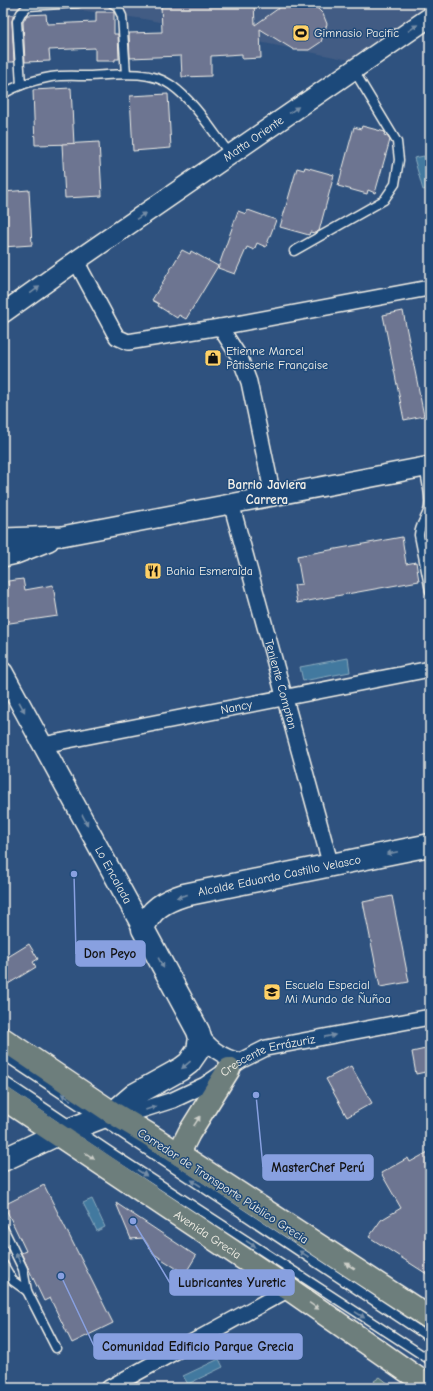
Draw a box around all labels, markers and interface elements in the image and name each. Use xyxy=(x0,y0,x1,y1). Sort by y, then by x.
sports icon: Gimnasio Pacific xyxy=(291,23,311,43)
one-way arrow xyxy=(407,24,418,32)
place label: Gimnasio Pacific xyxy=(314,26,399,40)
one-way arrow xyxy=(289,106,299,114)
street label: Matta Oriente xyxy=(221,113,286,164)
one-way arrow xyxy=(136,212,146,220)
one-way arrow xyxy=(29,286,40,294)
place label: Etienne Marcel Pâtisserie Française xyxy=(226,344,328,372)
shop icon: Etienne Marcel Pâtisserie Française xyxy=(203,348,223,368)
district label: Barrio Javiera Carrera xyxy=(228,477,306,507)
restaurant icon: Bahia Esmeralda xyxy=(143,561,163,581)
place label: Bahia Esmeralda xyxy=(166,564,253,578)
street label: Teniente Compton xyxy=(262,638,300,731)
street label: Nancy xyxy=(219,697,254,717)
one-way arrow xyxy=(19,701,25,712)
one-way arrow xyxy=(81,815,88,826)
street label: Lo Encalada xyxy=(92,844,135,906)
one-way arrow xyxy=(386,851,398,857)
street label: Alcalde Eduardo Castillo Velasco xyxy=(197,852,362,899)
one-way arrow xyxy=(176,893,188,899)
callout: Don Peyo xyxy=(76,941,145,966)
text: Don Peyo xyxy=(84,946,137,961)
one-way arrow xyxy=(158,957,165,969)
place label: Escuela Especial Mi Mundo de Ñuñoa xyxy=(285,978,391,1006)
school or university icon: Escuela Especial Mi Mundo de Ñuñoa xyxy=(262,982,282,1002)
street label: Crescente Errázuriz xyxy=(218,1032,317,1079)
one-way arrow xyxy=(324,1032,336,1038)
one-way arrow xyxy=(180,1061,191,1070)
one-way arrow xyxy=(61,1093,72,1101)
one-way arrow xyxy=(146,1105,158,1111)
one-way arrow xyxy=(193,1115,201,1126)
street label: Corredor de Transporte Público Grecia xyxy=(135,1125,311,1247)
one-way arrow xyxy=(85,1152,95,1160)
callout: MasterChef Perú xyxy=(263,1155,373,1180)
text: MasterChef Perú xyxy=(271,1160,365,1175)
one-way arrow xyxy=(137,1169,147,1177)
one-way arrow xyxy=(190,1179,201,1186)
street label: Avenida Grecia xyxy=(171,1207,244,1262)
one-way arrow xyxy=(245,1240,257,1247)
one-way arrow xyxy=(299,1250,309,1258)
one-way arrow xyxy=(15,1253,21,1264)
one-way arrow xyxy=(345,1263,356,1270)
callout: Lubricantes Yuretic xyxy=(170,1270,294,1295)
text: Lubricantes Yuretic xyxy=(178,1275,286,1290)
one-way arrow xyxy=(309,1302,320,1310)
one-way arrow xyxy=(354,1311,366,1318)
callout: Comunidad Edificio Parque Grecia xyxy=(94,1334,302,1359)
text: Comunidad Edificio Parque Grecia xyxy=(102,1339,294,1354)

